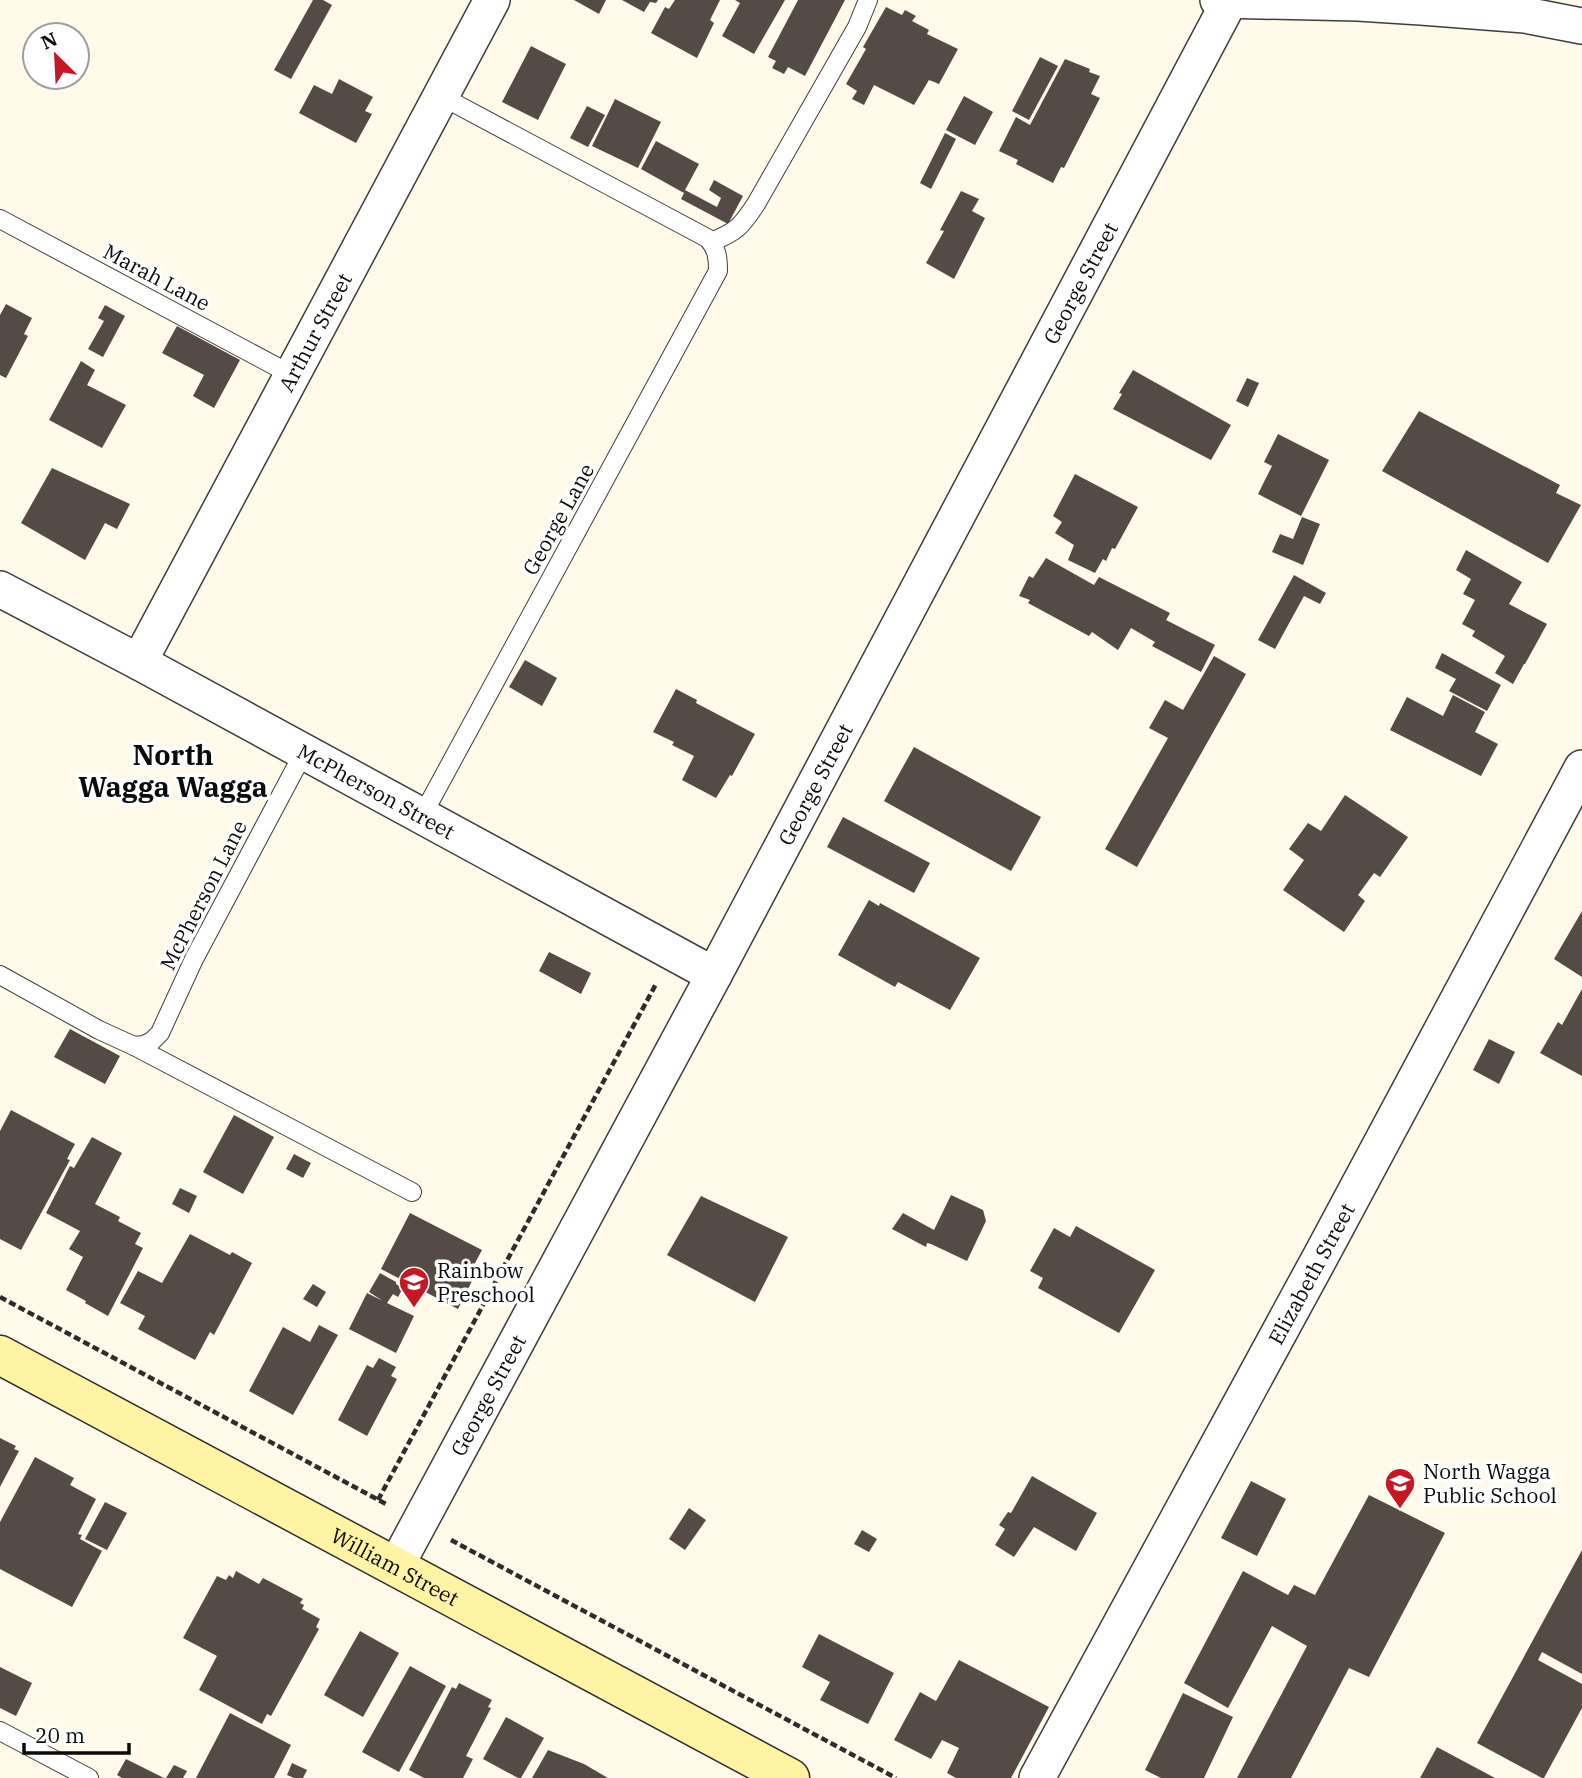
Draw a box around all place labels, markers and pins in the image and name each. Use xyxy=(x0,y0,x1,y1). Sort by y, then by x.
place label: Rainbow Preschool xyxy=(437,1256,535,1308)
school or university icon: Rainbow Preschool xyxy=(397,1265,431,1309)
place label: North Wagga Public School xyxy=(1423,1457,1557,1509)
school or university icon: North Wagga Public School xyxy=(1383,1466,1417,1510)

